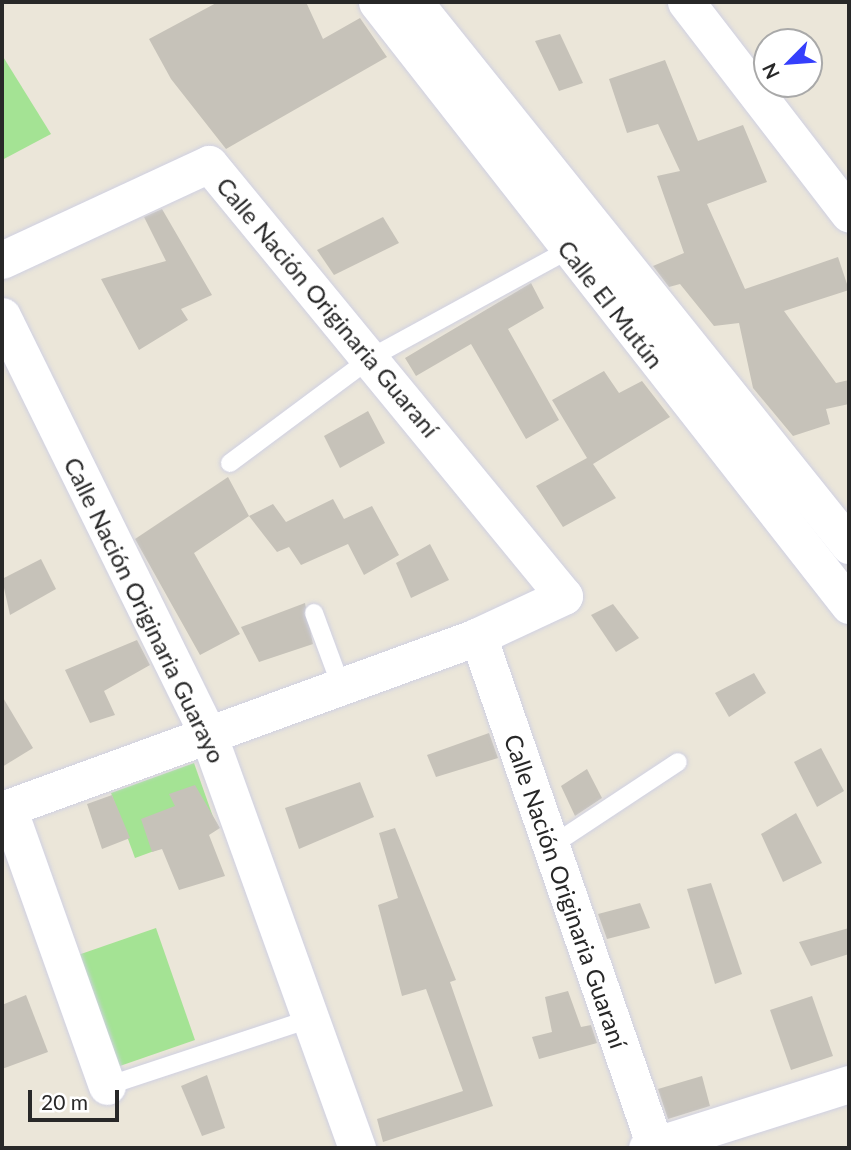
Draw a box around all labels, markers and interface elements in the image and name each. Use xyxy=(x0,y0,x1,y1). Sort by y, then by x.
north arrow xyxy=(753,28,823,98)
text: N xyxy=(757,60,784,83)
street label: Calle Nación Originaria Guaraní xyxy=(211,171,445,443)
street label: Calle El Mutún xyxy=(552,234,670,374)
street label: Calle Nación Originaria Guarayo xyxy=(58,453,232,767)
street label: Calle Nación Originaria Guaraní xyxy=(499,730,633,1052)
scale bar xyxy=(32,1076,122,1120)
text: 20 m xyxy=(41,1089,88,1114)

